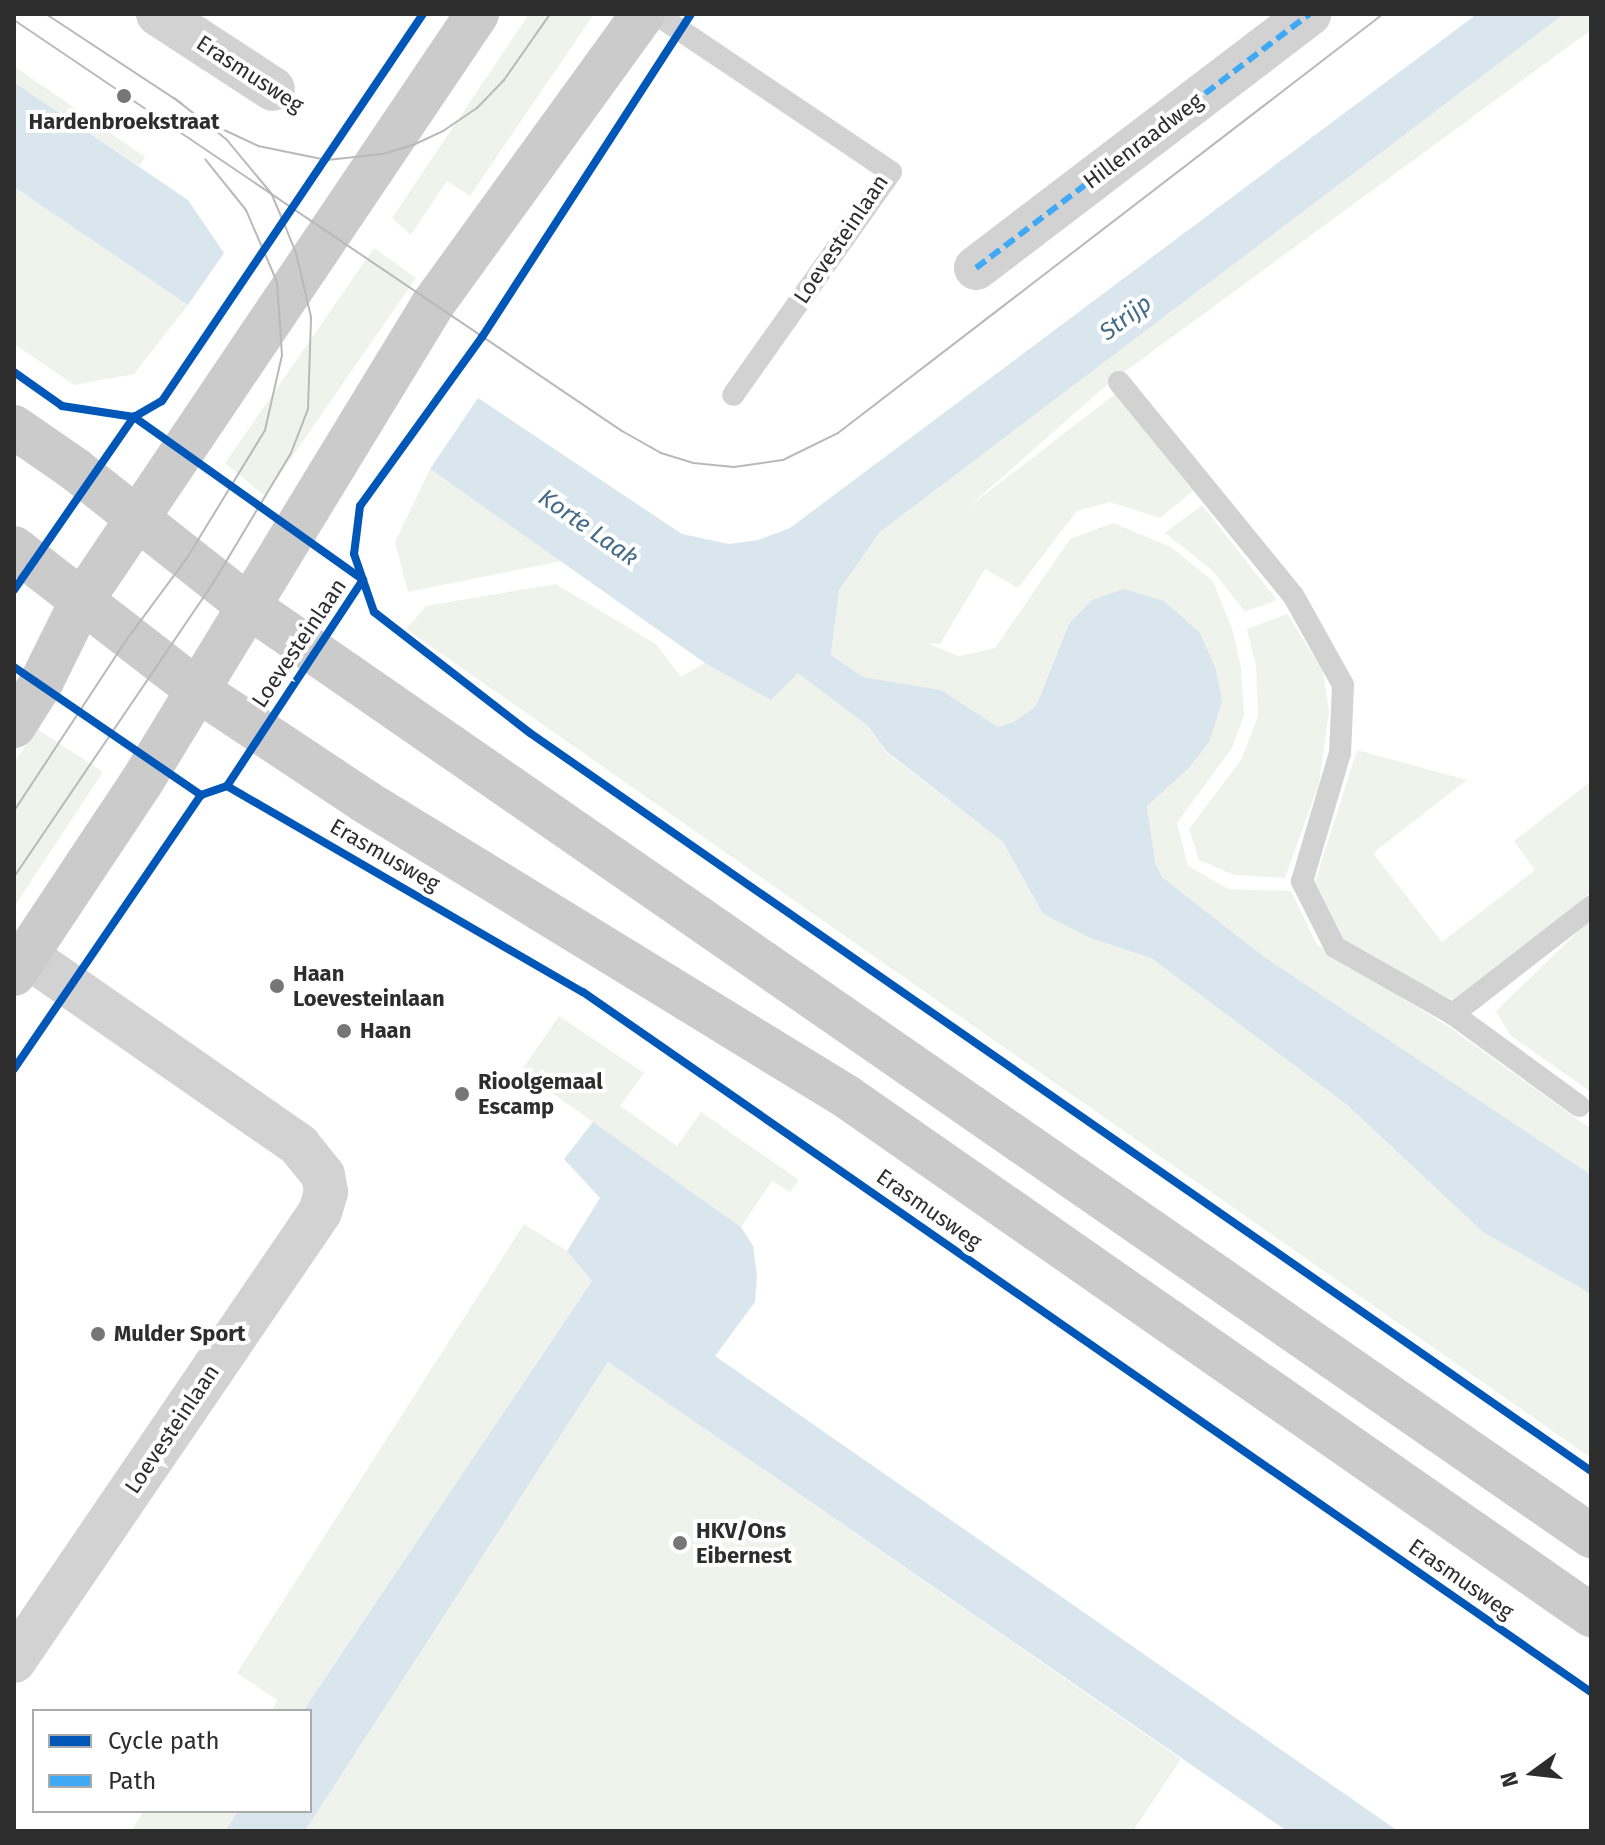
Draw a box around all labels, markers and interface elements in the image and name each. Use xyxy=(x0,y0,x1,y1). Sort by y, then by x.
street label: Erasmusweg xyxy=(192,30,308,118)
marker: Hardenbroekstraat xyxy=(115,87,133,105)
street label: Hillenraadweg xyxy=(1078,88,1208,194)
place label: Hardenbroekstraat xyxy=(29,109,219,135)
street label: Loevesteinlaan xyxy=(788,169,894,309)
water label: Strijp xyxy=(1094,289,1158,347)
water label: Korte Laak xyxy=(533,483,643,573)
street label: Loevesteinlaan xyxy=(246,573,352,713)
street label: Erasmusweg xyxy=(325,813,445,897)
place label: Haan Loevesteinlaan xyxy=(293,960,445,1012)
marker: Haan Loevesteinlaan xyxy=(268,977,286,995)
place label: Haan xyxy=(360,1018,411,1044)
marker: Haan xyxy=(335,1022,353,1040)
place label: Rioolgemaal Escamp xyxy=(478,1068,603,1120)
marker: Rioolgemaal Escamp xyxy=(453,1085,471,1103)
street label: Erasmusweg xyxy=(871,1163,987,1255)
place label: Mulder Sport xyxy=(114,1321,246,1347)
marker: Mulder Sport xyxy=(89,1325,107,1343)
street label: Loevesteinlaan xyxy=(119,1359,225,1499)
place label: HKV/Ons Eibernest xyxy=(696,1517,792,1568)
street label: Erasmusweg xyxy=(1403,1533,1519,1625)
marker: HKV/Ons Eibernest xyxy=(671,1534,689,1552)
legend xyxy=(32,1709,312,1813)
text: Cycle path xyxy=(108,1727,220,1755)
north arrow xyxy=(1493,1733,1573,1813)
text: Path xyxy=(108,1767,156,1795)
text: N xyxy=(1494,1769,1524,1790)

